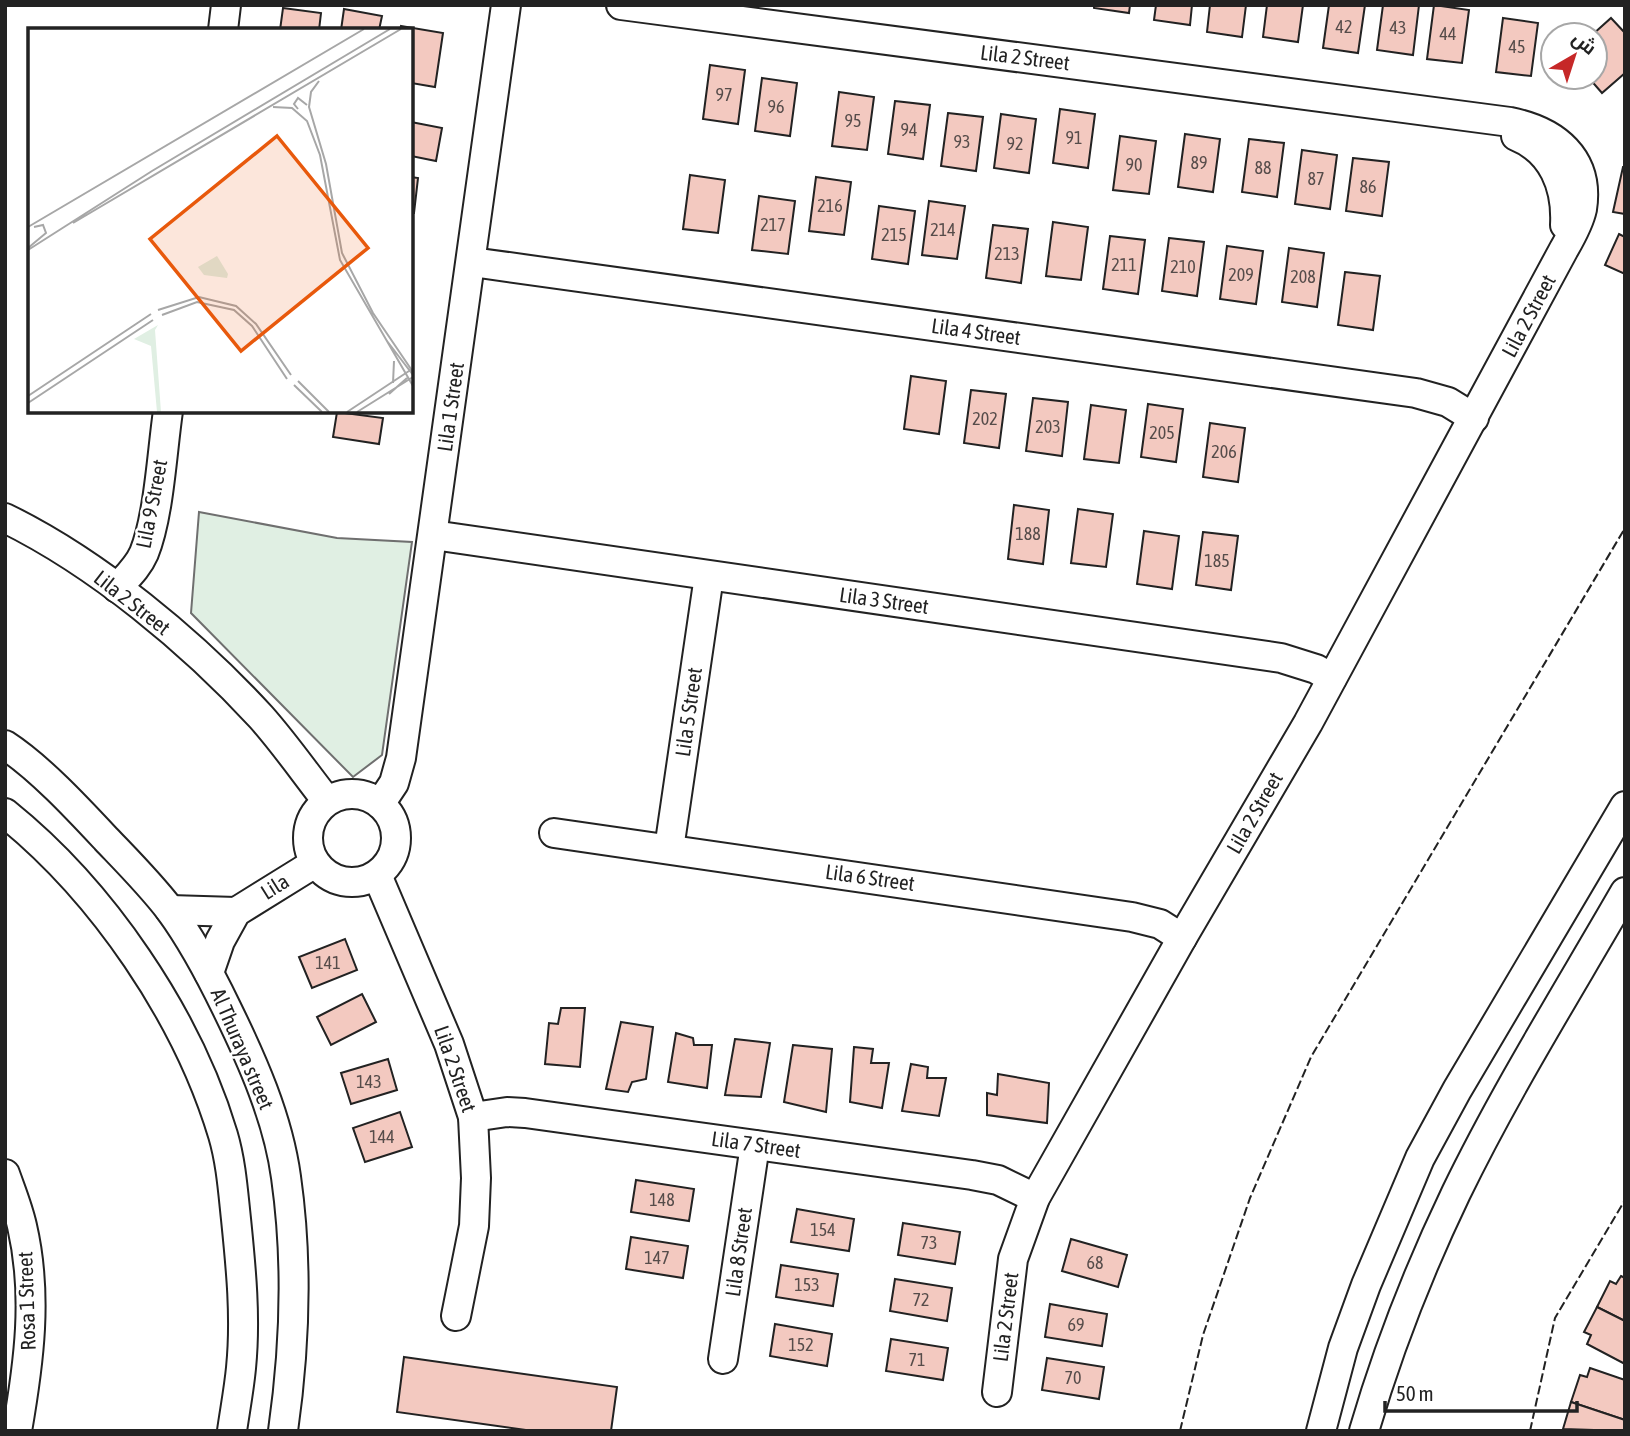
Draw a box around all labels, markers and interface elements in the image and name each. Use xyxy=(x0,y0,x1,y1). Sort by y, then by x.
house number: 42 xyxy=(1336,16,1352,37)
house number: 43 xyxy=(1390,17,1406,38)
north arrow xyxy=(1539,21,1609,91)
house number: 44 xyxy=(1440,23,1456,44)
text: ش xyxy=(1568,27,1601,60)
inset map xyxy=(28,28,413,413)
house number: 45 xyxy=(1509,36,1525,57)
street label: Lila 2 Street xyxy=(979,40,1071,74)
house number: 97 xyxy=(716,84,732,105)
house number: 96 xyxy=(768,96,784,117)
house number: 95 xyxy=(845,110,861,131)
house number: 94 xyxy=(901,119,917,140)
house number: 91 xyxy=(1066,127,1082,148)
house number: 93 xyxy=(954,131,970,152)
house number: 92 xyxy=(1007,133,1023,154)
house number: 89 xyxy=(1191,152,1207,173)
house number: 90 xyxy=(1126,154,1142,175)
house number: 88 xyxy=(1255,157,1271,178)
house number: 87 xyxy=(1308,168,1324,189)
house number: 86 xyxy=(1360,176,1376,197)
house number: 216 xyxy=(817,195,843,216)
house number: 217 xyxy=(760,214,786,235)
house number: 214 xyxy=(930,219,956,240)
house number: 215 xyxy=(881,224,907,245)
house number: 213 xyxy=(994,243,1020,264)
house number: 211 xyxy=(1111,254,1137,275)
house number: 210 xyxy=(1170,256,1196,277)
house number: 209 xyxy=(1228,264,1254,285)
house number: 208 xyxy=(1290,266,1316,287)
street label: Lila 2 Street xyxy=(1496,270,1560,361)
street label: Lila 4 Street xyxy=(930,313,1022,349)
street label: Lila 1 Street xyxy=(432,361,468,453)
house number: 202 xyxy=(972,408,998,429)
house number: 203 xyxy=(1035,416,1061,437)
house number: 205 xyxy=(1149,422,1175,443)
house number: 206 xyxy=(1211,441,1237,462)
street label: Lila 9 Street xyxy=(131,457,171,550)
house number: 188 xyxy=(1015,523,1041,544)
house number: 185 xyxy=(1204,550,1230,571)
street label: Lila 2 Street xyxy=(90,565,175,639)
street label: Lila 3 Street xyxy=(838,582,930,618)
street label: Lila 5 Street xyxy=(670,666,706,758)
street label: Lila 2 Street xyxy=(1221,768,1287,857)
street label: Lila 6 Street xyxy=(824,859,916,895)
street label: Lila xyxy=(256,868,293,904)
house number: 141 xyxy=(315,952,341,973)
street label: Al Thuraya street xyxy=(207,984,279,1113)
street label: Lila 2 Street xyxy=(430,1022,482,1115)
house number: 143 xyxy=(356,1071,382,1092)
house number: 144 xyxy=(369,1126,395,1147)
street label: Lila 7 Street xyxy=(710,1126,802,1162)
house number: 148 xyxy=(649,1189,675,1210)
street label: Lila 8 Street xyxy=(720,1206,756,1298)
house number: 154 xyxy=(810,1219,836,1240)
house number: 73 xyxy=(921,1232,937,1253)
house number: 147 xyxy=(644,1247,670,1268)
street label: Rosa 1 Street xyxy=(12,1251,40,1351)
house number: 68 xyxy=(1087,1252,1103,1273)
street label: Lila 2 Street xyxy=(988,1271,1022,1363)
house number: 153 xyxy=(794,1274,820,1295)
house number: 72 xyxy=(913,1289,929,1310)
house number: 69 xyxy=(1068,1314,1084,1335)
house number: 152 xyxy=(788,1334,814,1355)
house number: 71 xyxy=(909,1349,925,1370)
house number: 70 xyxy=(1065,1367,1081,1388)
scale bar xyxy=(1385,1370,1578,1414)
text: 50 m xyxy=(1396,1381,1434,1405)

